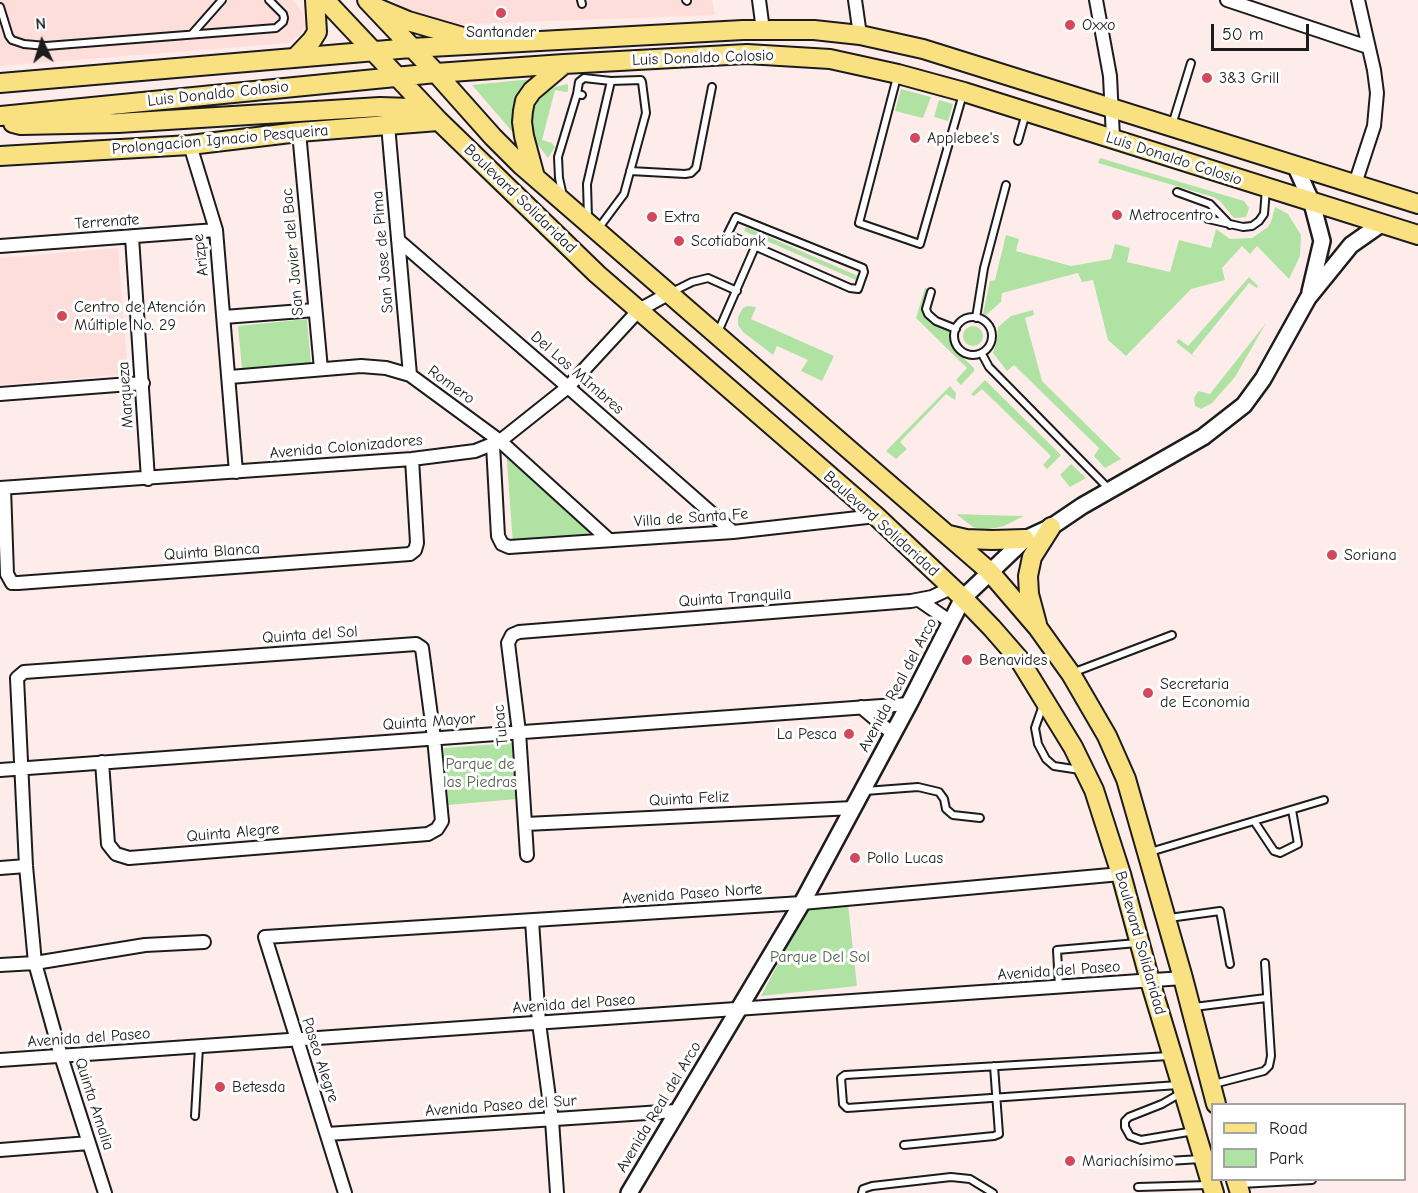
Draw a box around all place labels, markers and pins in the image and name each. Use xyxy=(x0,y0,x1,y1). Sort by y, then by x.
marker: Santander xyxy=(494,6,508,20)
place label: Oxxo xyxy=(1082,15,1116,35)
marker: Oxxo xyxy=(1063,18,1077,32)
place label: Santander xyxy=(466,22,536,42)
place label: 3&3 Grill xyxy=(1219,68,1279,88)
marker: 3&3 Grill xyxy=(1200,71,1214,85)
place label: Applebee's xyxy=(927,128,999,148)
marker: Applebee's xyxy=(908,131,922,145)
place label: Metrocentro xyxy=(1129,205,1213,225)
place label: Extra xyxy=(664,207,700,227)
marker: Metrocentro xyxy=(1110,208,1124,222)
marker: Extra xyxy=(645,210,659,224)
place label: Scotiabank xyxy=(691,231,766,251)
marker: Scotiabank xyxy=(672,234,686,248)
place label: Centro de Atención Múltiple No. 29 xyxy=(74,297,206,335)
marker: Centro de Atención Múltiple No. 29 xyxy=(55,309,69,323)
place label: Soriana xyxy=(1344,545,1397,565)
marker: Soriana xyxy=(1325,548,1339,562)
place label: Benavides xyxy=(979,650,1048,670)
marker: Benavides xyxy=(960,653,974,667)
place label: Secretaria de Economia xyxy=(1160,674,1250,712)
marker: Secretaria de Economia xyxy=(1141,686,1155,700)
place label: La Pesca xyxy=(777,724,837,744)
marker: La Pesca xyxy=(842,727,856,741)
place label: Pollo Lucas xyxy=(867,848,943,868)
marker: Pollo Lucas xyxy=(848,851,862,865)
place label: Betesda xyxy=(232,1077,285,1097)
marker: Betesda xyxy=(213,1080,227,1094)
place label: Mariachísimo xyxy=(1082,1151,1174,1171)
marker: Mariachísimo xyxy=(1063,1154,1077,1168)

